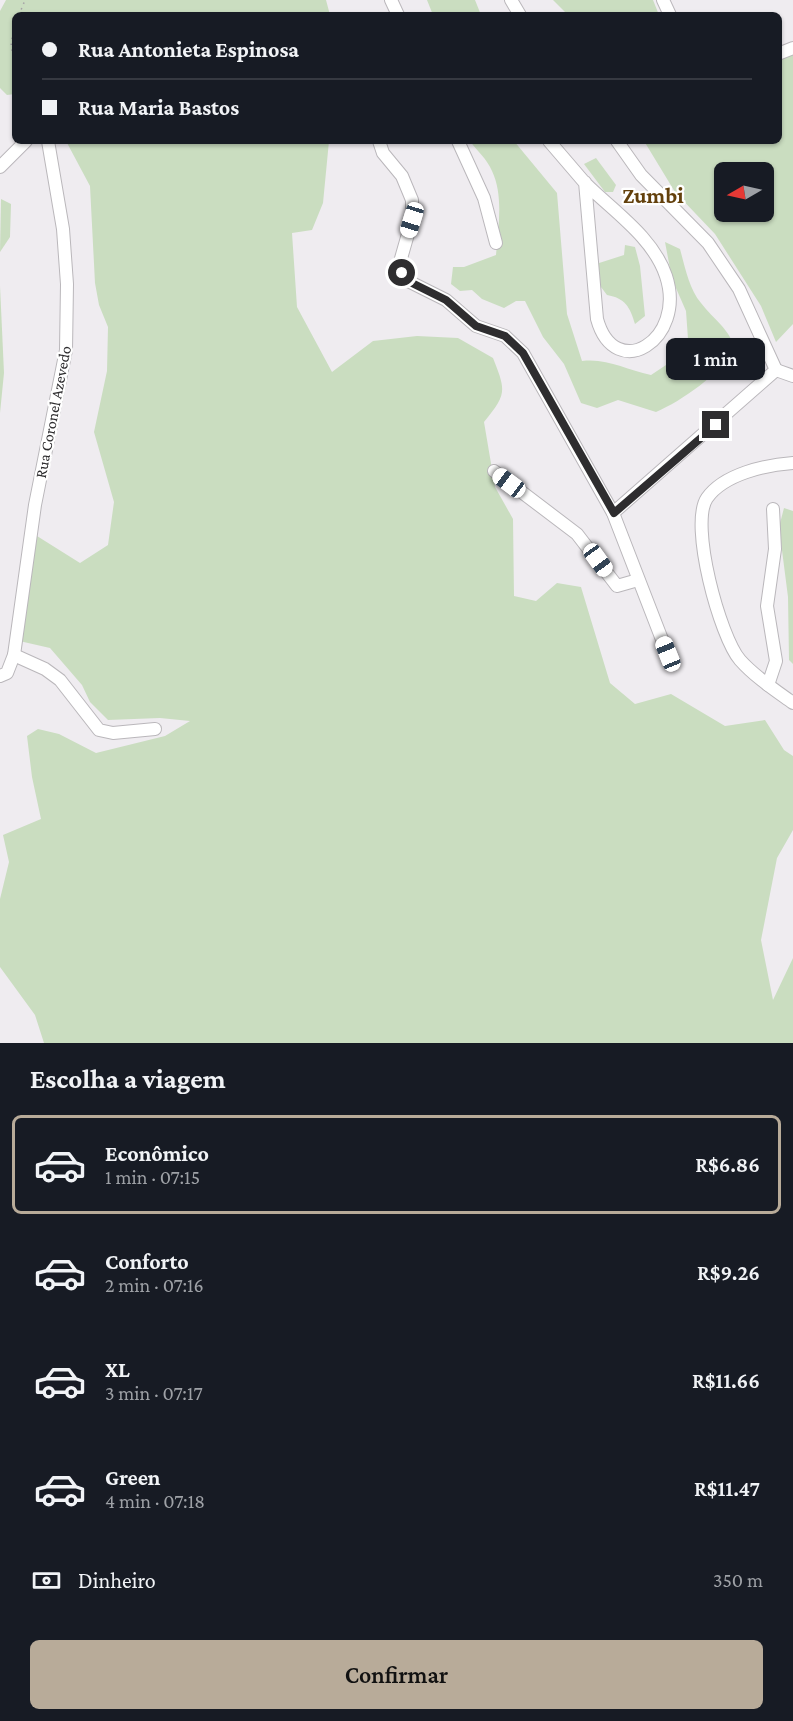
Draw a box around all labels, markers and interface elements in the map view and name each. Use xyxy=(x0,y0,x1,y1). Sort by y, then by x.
text: Rua Antonieta Espinosa xyxy=(78,37,299,62)
text: Rua Maria Bastos xyxy=(78,95,239,120)
north arrow xyxy=(714,162,774,222)
map controls xyxy=(714,162,774,222)
district label: Zumbi xyxy=(622,183,684,208)
car xyxy=(398,200,426,240)
route start xyxy=(388,259,415,286)
callout: 1 min xyxy=(666,338,766,380)
street label: Rua Coronel Azevedo xyxy=(32,344,74,480)
text: 1 min xyxy=(693,348,738,370)
route end xyxy=(702,411,729,438)
car xyxy=(489,465,529,501)
car xyxy=(580,540,616,580)
car xyxy=(653,634,683,674)
text: Escolha a viagem xyxy=(30,1064,226,1094)
icon: car xyxy=(33,1138,87,1192)
text: Econômico xyxy=(105,1141,209,1166)
text: R$6.86 xyxy=(695,1152,760,1177)
text: 1 min · 07:15 xyxy=(105,1166,200,1188)
icon: car xyxy=(33,1246,87,1300)
text: Conforto xyxy=(105,1249,189,1274)
text: R$9.26 xyxy=(697,1260,760,1285)
text: 2 min · 07:16 xyxy=(105,1274,204,1296)
icon: car xyxy=(33,1354,87,1408)
text: XL xyxy=(105,1357,130,1382)
text: R$11.66 xyxy=(692,1368,760,1393)
text: 3 min · 07:17 xyxy=(105,1382,203,1404)
icon: car xyxy=(33,1462,87,1516)
text: Green xyxy=(105,1465,161,1490)
text: R$11.47 xyxy=(694,1476,760,1501)
text: 4 min · 07:18 xyxy=(105,1490,205,1512)
icon: cash xyxy=(30,1564,63,1597)
text: Dinheiro xyxy=(78,1568,156,1593)
text: 350 m xyxy=(713,1569,763,1591)
button: Confirmar xyxy=(30,1640,763,1709)

